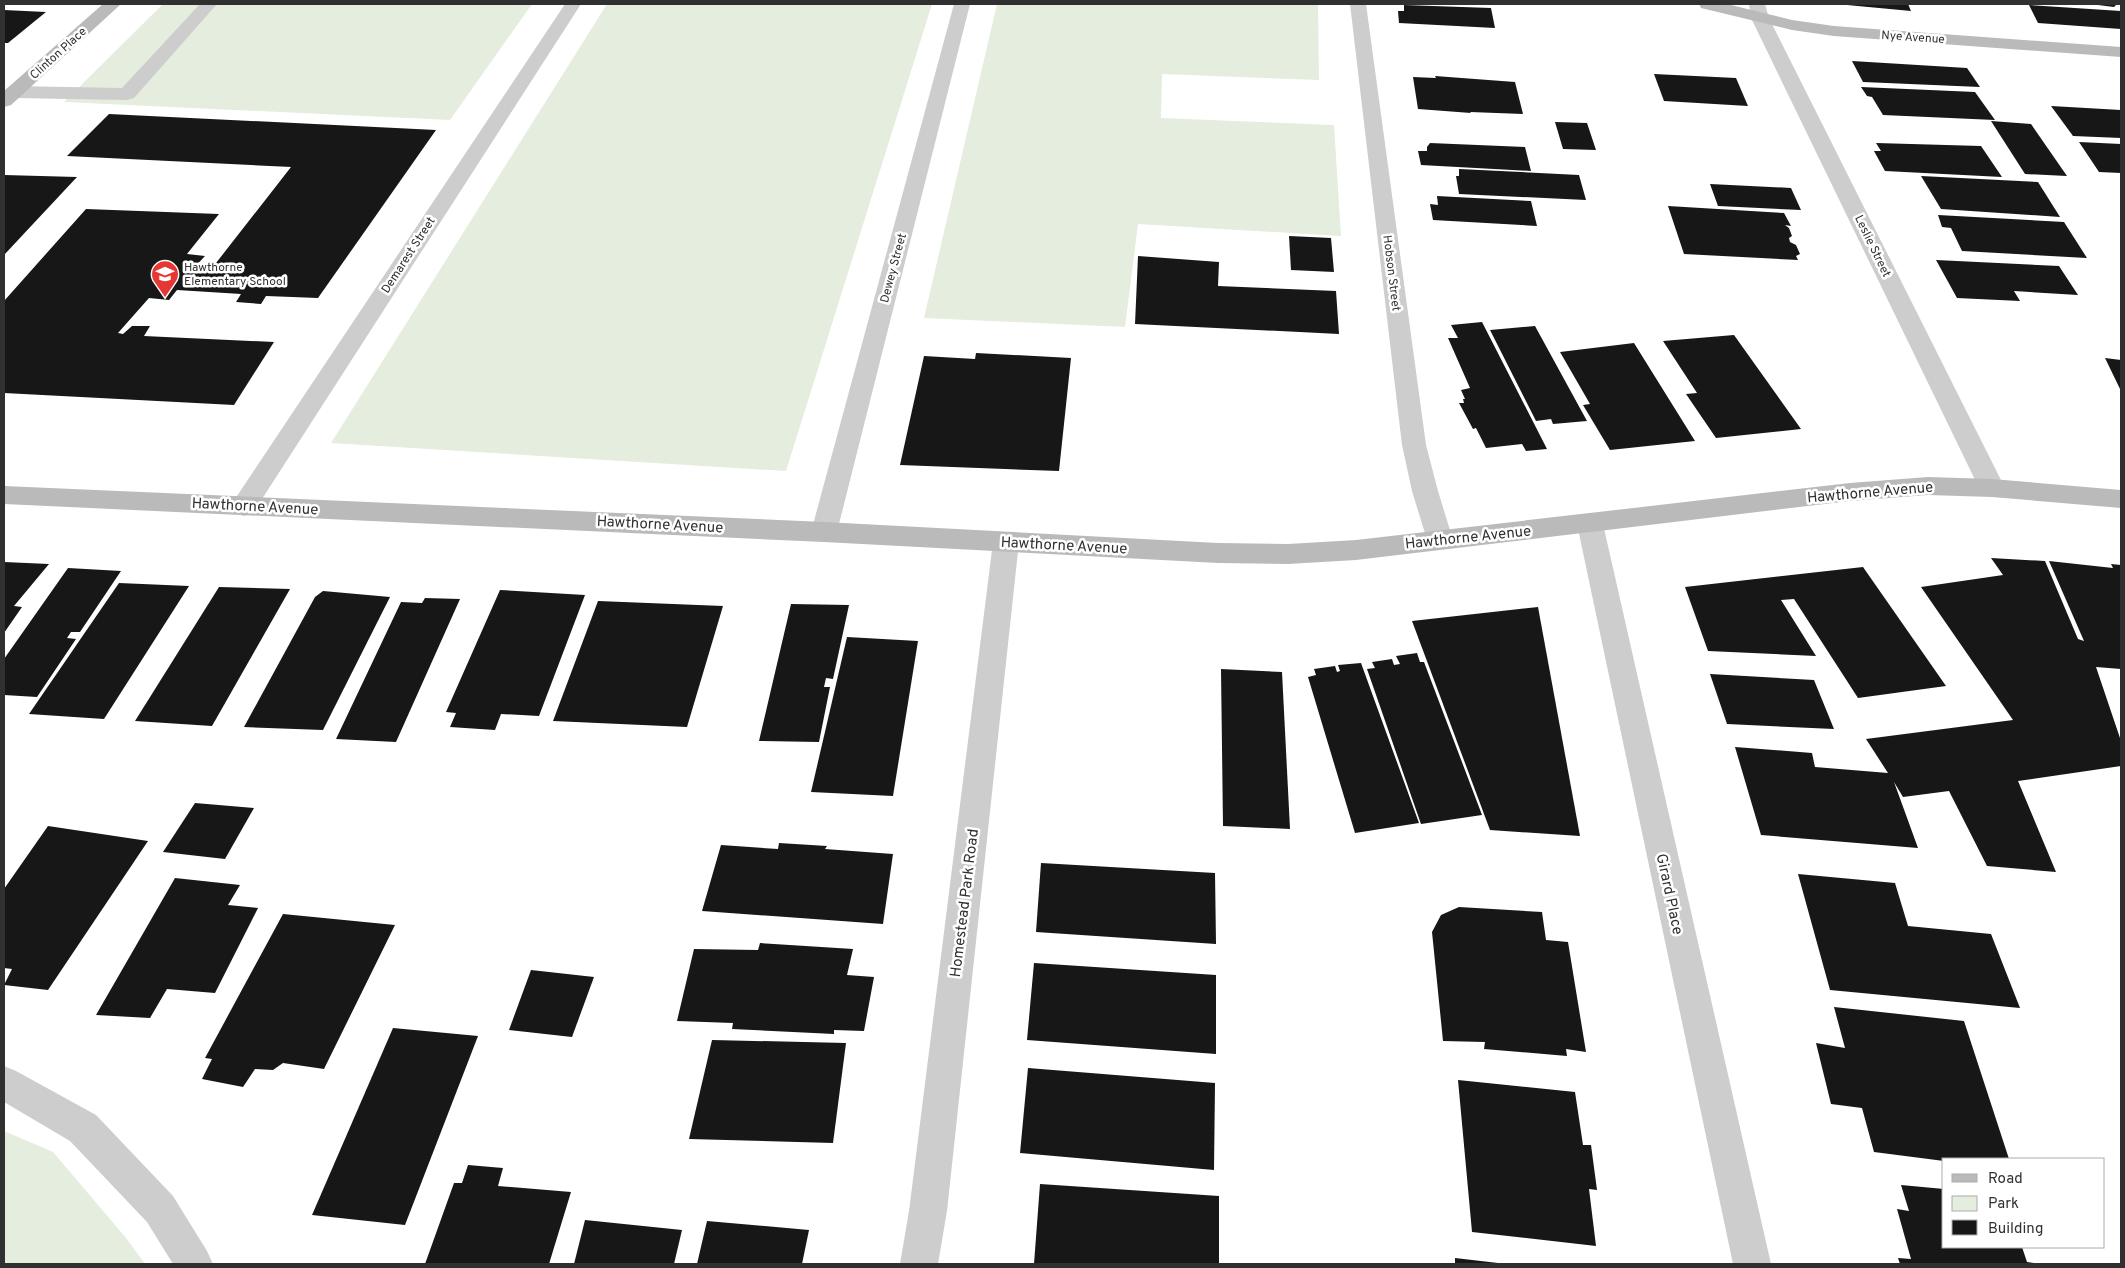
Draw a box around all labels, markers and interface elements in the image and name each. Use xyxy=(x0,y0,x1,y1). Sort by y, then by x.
street label: Clinton Place xyxy=(27,24,90,83)
street label: Nye Avenue xyxy=(1881,28,1945,48)
street label: Leslie Street xyxy=(1850,213,1894,280)
street label: Demarest Street xyxy=(378,214,439,297)
street label: Dewey Street xyxy=(877,232,911,305)
street label: Hobson Street xyxy=(1378,234,1404,312)
school or university icon: Hawthorne Elementary School xyxy=(150,259,180,298)
place label: Hawthorne Elementary School xyxy=(184,260,286,290)
street label: Hawthorne Avenue xyxy=(1806,479,1934,508)
street label: Hawthorne Avenue xyxy=(191,495,319,520)
street label: Hawthorne Avenue xyxy=(596,513,724,538)
street label: Hawthorne Avenue xyxy=(1404,522,1532,555)
street label: Hawthorne Avenue xyxy=(1000,534,1128,559)
street label: Homestead Park Road xyxy=(947,828,984,978)
street label: Girard Place xyxy=(1651,852,1686,937)
legend xyxy=(1942,1158,2105,1248)
text: Road xyxy=(1988,1170,2023,1189)
text: Park xyxy=(1988,1195,2019,1214)
text: Building xyxy=(1988,1220,2043,1239)

